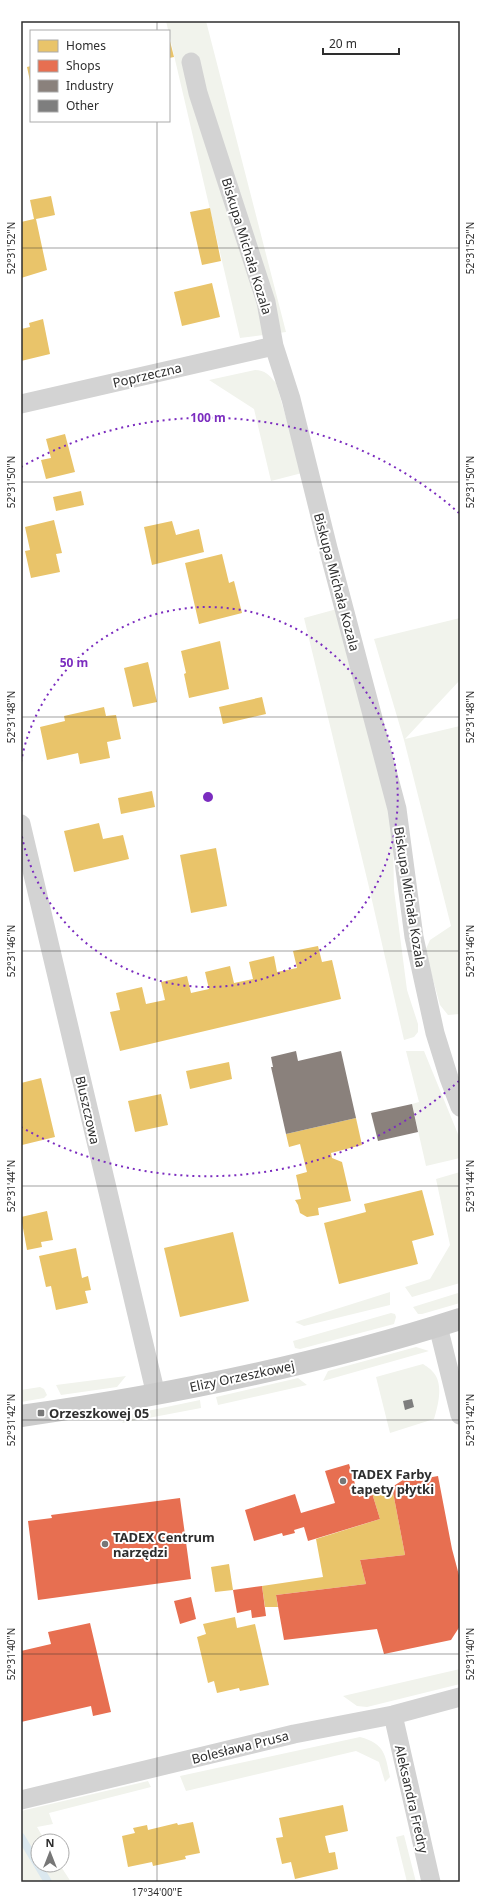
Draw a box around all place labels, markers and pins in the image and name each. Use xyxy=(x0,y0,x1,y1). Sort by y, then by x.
centre of rings xyxy=(201,790,215,804)
place label: Orzeszkowej 05 xyxy=(49,1404,149,1422)
marker: Orzeszkowej 05 xyxy=(36,1408,46,1418)
place label: TADEX Farby tapety płytki xyxy=(351,1465,434,1498)
marker: TADEX Farby tapety płytki xyxy=(338,1476,348,1486)
place label: TADEX Centrum narzędzi xyxy=(113,1528,215,1561)
marker: TADEX Centrum narzędzi xyxy=(100,1539,110,1549)

